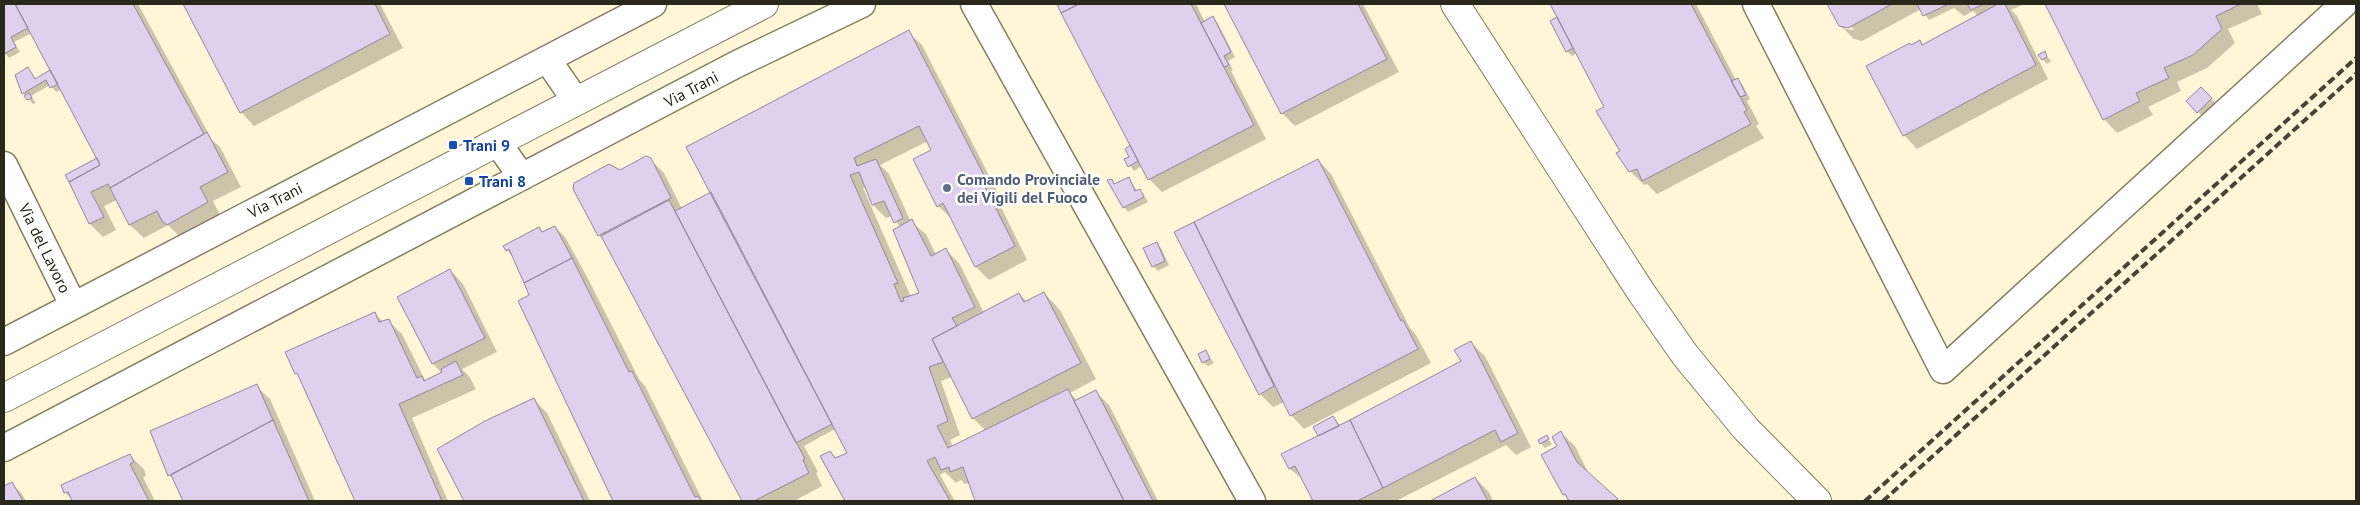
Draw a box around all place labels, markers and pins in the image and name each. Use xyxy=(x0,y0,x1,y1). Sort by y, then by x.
place label: Trani 9 xyxy=(463,135,510,155)
marker: Trani 9 xyxy=(447,139,459,151)
place label: Comando Provinciale dei Vigili del Fuoco xyxy=(957,169,1100,207)
place label: Trani 8 xyxy=(479,171,526,191)
marker: Trani 8 xyxy=(463,175,475,187)
marker: Comando Provinciale dei Vigili del Fuoco xyxy=(941,182,953,194)

